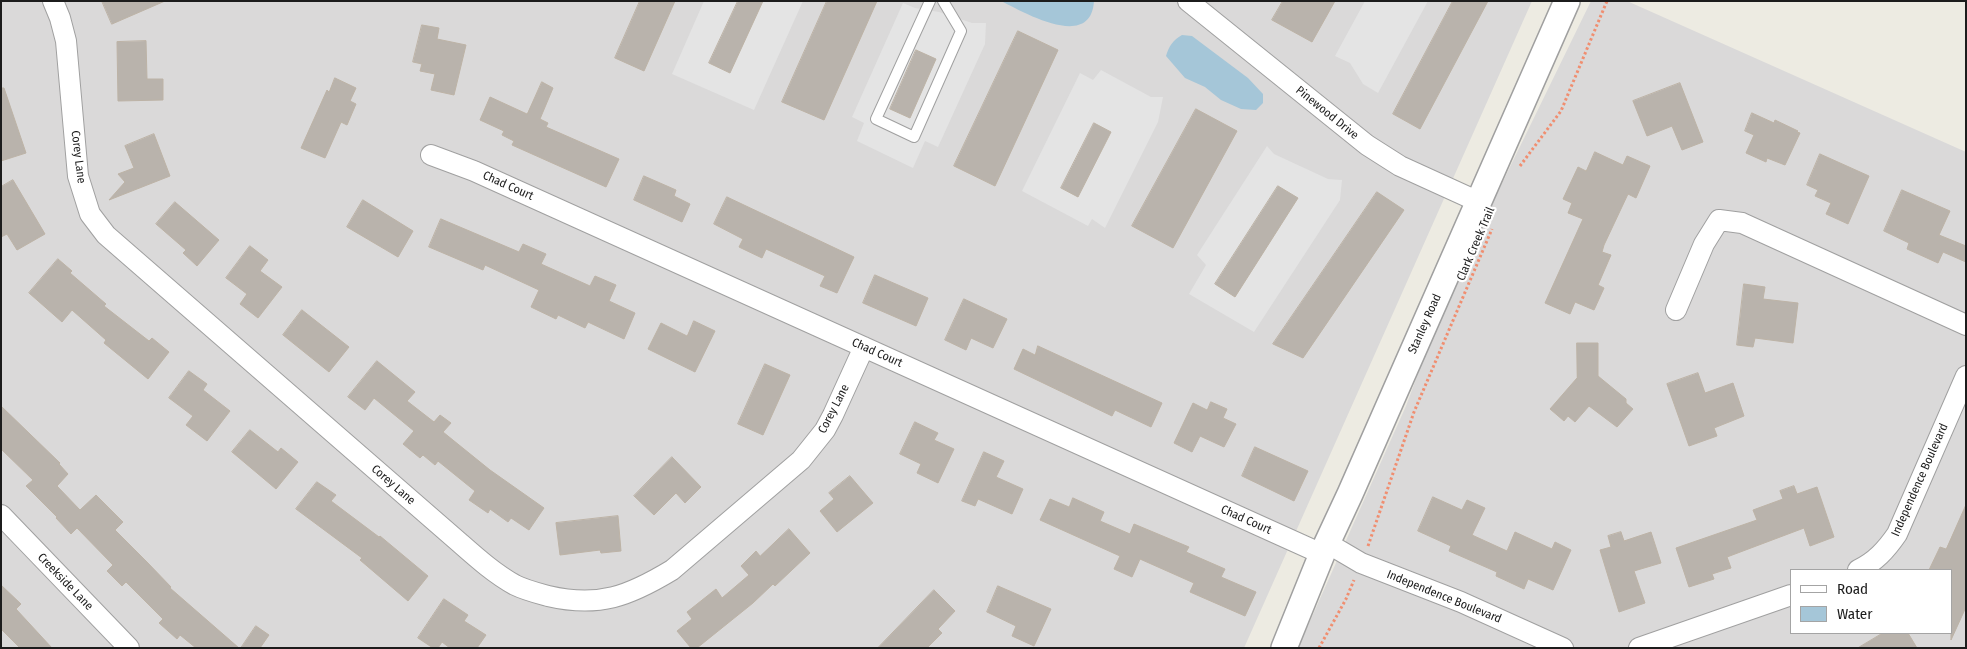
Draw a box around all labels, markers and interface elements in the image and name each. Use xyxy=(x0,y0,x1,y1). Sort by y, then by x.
street label: Pinewood Drive xyxy=(1293,83,1361,143)
street label: Corey Lane xyxy=(68,130,88,184)
street label: Chad Court xyxy=(480,168,536,204)
street label: Clark Creek Trail xyxy=(1454,205,1498,283)
street label: Stanley Road xyxy=(1405,292,1445,356)
street label: Chad Court xyxy=(849,335,905,371)
street label: Corey Lane xyxy=(815,382,853,436)
street label: Independence Boulevard xyxy=(1889,421,1951,539)
street label: Corey Lane xyxy=(368,462,418,508)
street label: Chad Court xyxy=(1218,502,1274,538)
street label: Creekside Lane xyxy=(34,550,96,614)
street label: Independence Boulevard xyxy=(1385,567,1503,627)
legend xyxy=(1790,569,1952,634)
text: Road xyxy=(1837,580,1868,598)
text: Water xyxy=(1837,605,1872,623)

